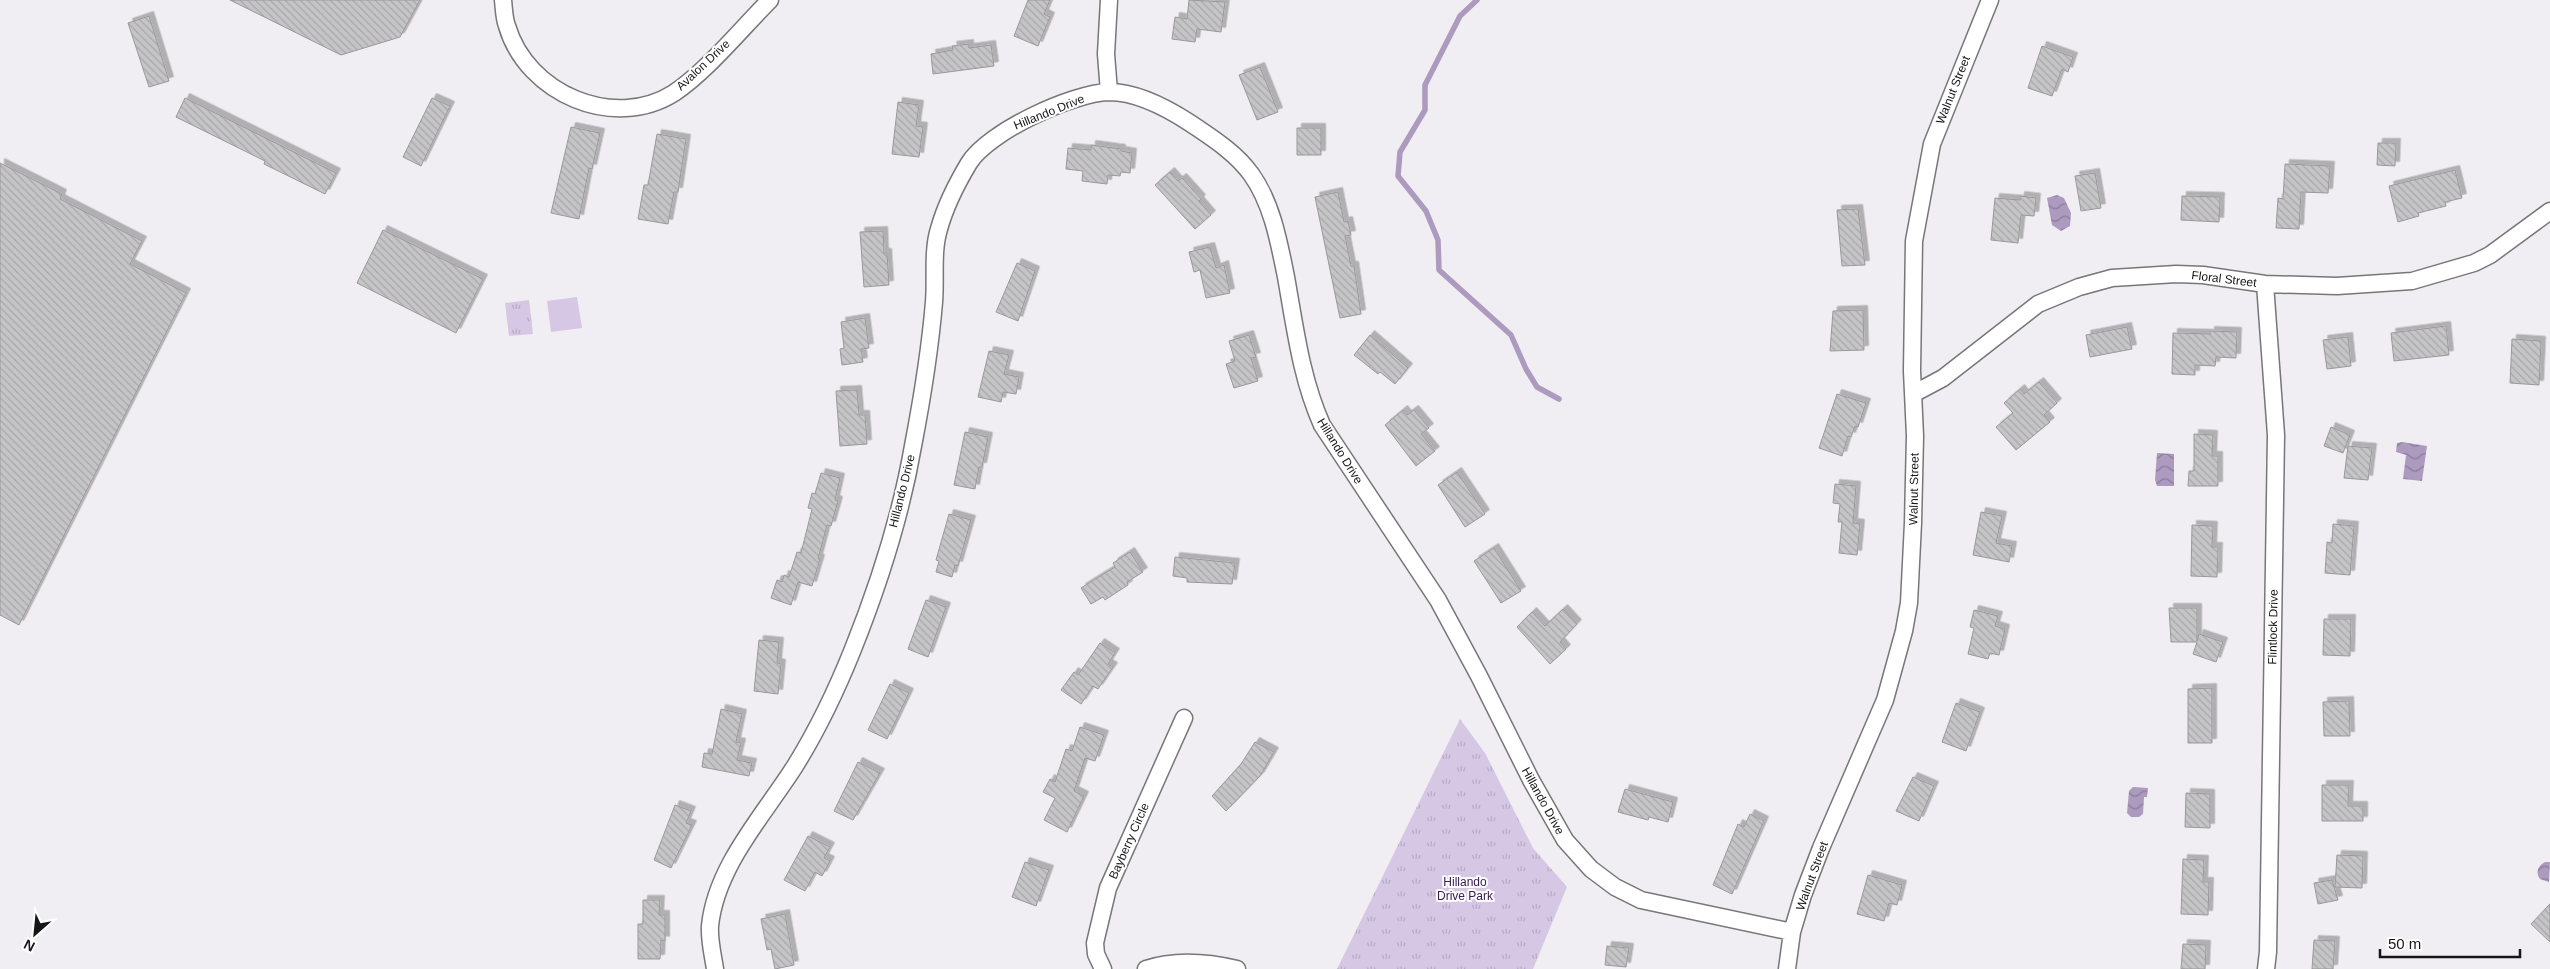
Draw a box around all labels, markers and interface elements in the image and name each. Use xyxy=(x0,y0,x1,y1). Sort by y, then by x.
street label: Avalon Drive xyxy=(673,37,733,93)
street label: Walnut Street xyxy=(1933,53,1973,126)
street label: Hillando Drive xyxy=(1012,91,1087,132)
street label: Floral Street xyxy=(2191,268,2258,290)
street label: Hillando Drive xyxy=(1314,416,1366,487)
street label: Walnut Street xyxy=(1906,452,1922,525)
street label: Hillando Drive xyxy=(886,453,918,529)
street label: Flintlock Drive xyxy=(2265,589,2281,665)
street label: Hillando Drive xyxy=(1519,765,1567,837)
street label: Bayberry Circle xyxy=(1106,800,1152,881)
street label: Walnut Street xyxy=(1793,839,1831,912)
park label: Hillando Drive Park xyxy=(1437,875,1494,903)
north arrow xyxy=(10,909,60,959)
scale bar xyxy=(2380,926,2520,958)
text: 50 m xyxy=(2388,935,2421,952)
text: N xyxy=(21,936,37,955)

